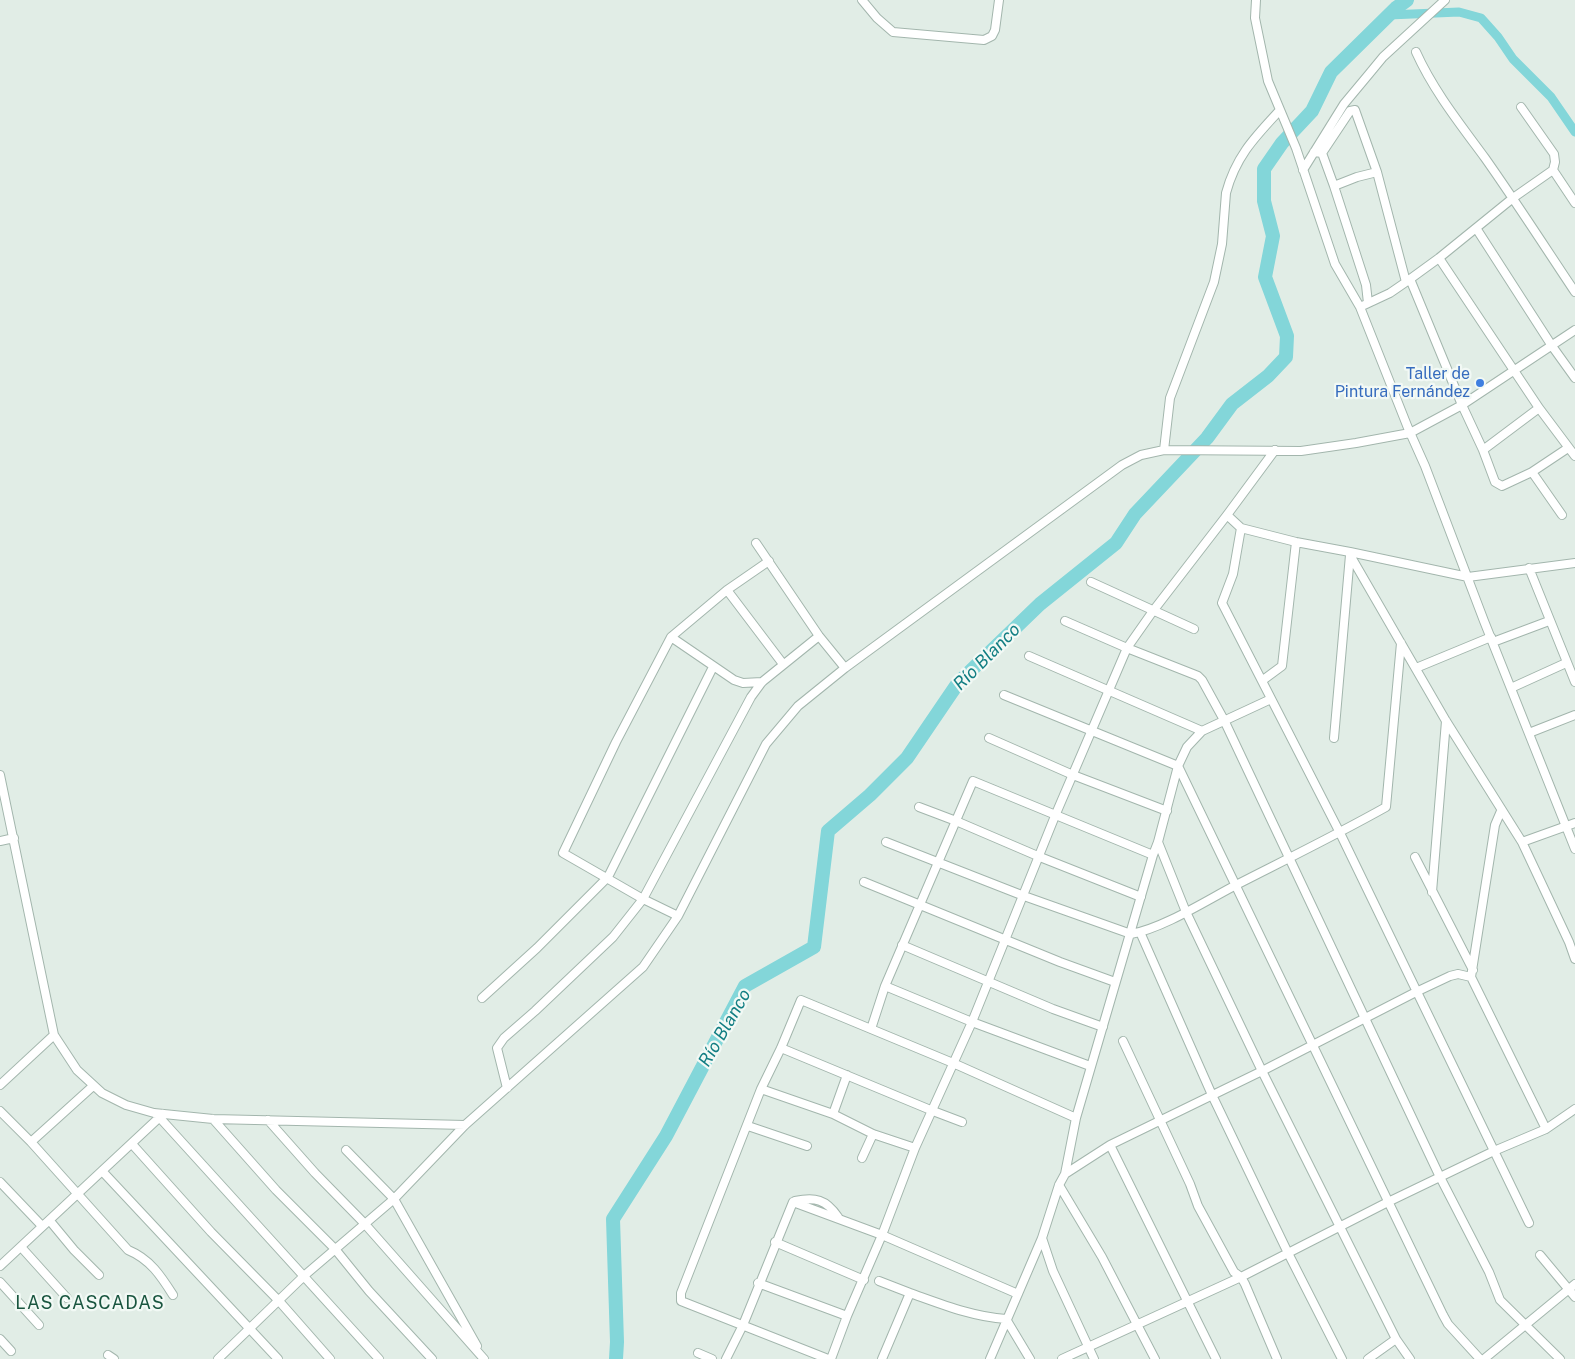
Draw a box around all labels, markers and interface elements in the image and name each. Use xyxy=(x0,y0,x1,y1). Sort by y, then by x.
place label: Taller de Pintura Fernández xyxy=(1335,364,1470,402)
marker: Taller de Pintura Fernández xyxy=(1474,377,1486,389)
water label: Río Blanco xyxy=(949,619,1025,695)
water label: Río Blanco xyxy=(694,985,756,1071)
district label: LAS CASCADAS xyxy=(14,1292,166,1314)

